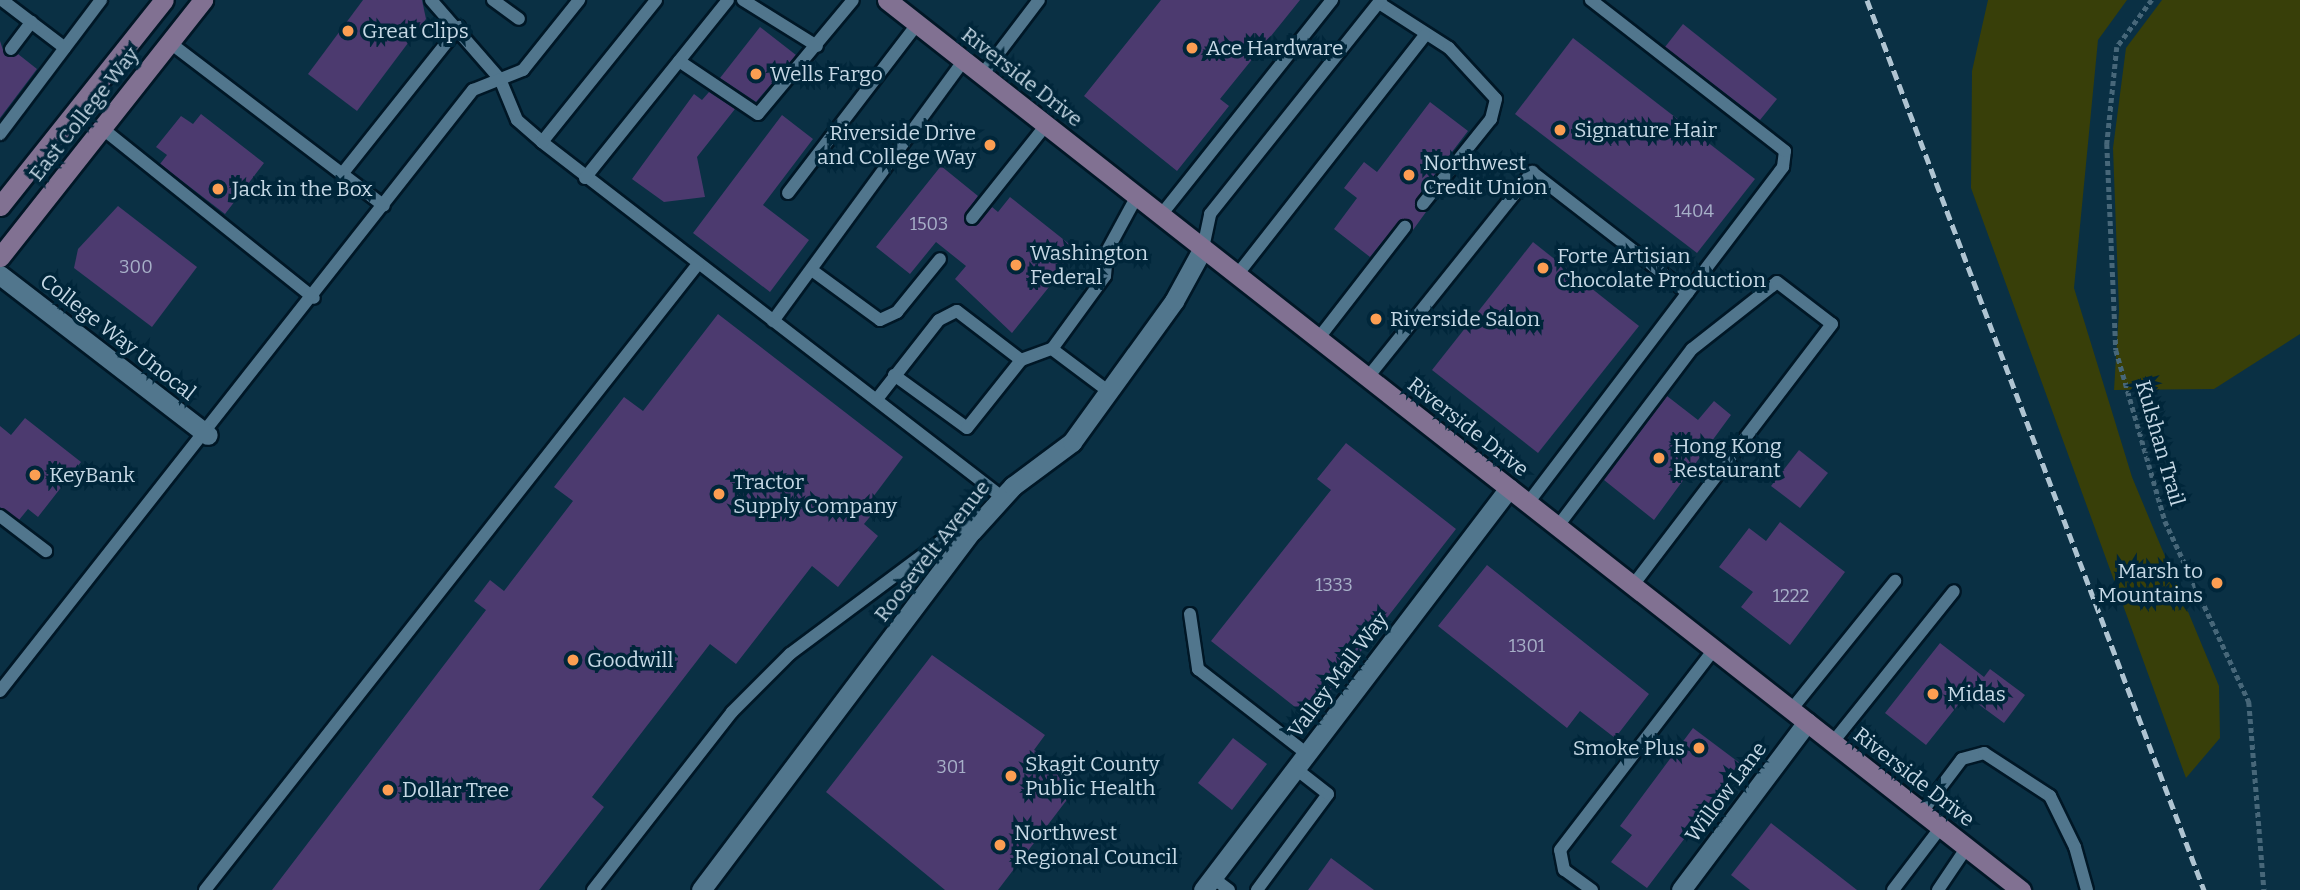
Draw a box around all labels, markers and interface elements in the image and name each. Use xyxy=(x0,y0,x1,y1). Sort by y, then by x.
place label: Great Clips xyxy=(362,18,469,44)
street label: Riverside Drive xyxy=(956,22,1088,132)
marker: Great Clips xyxy=(340,23,356,39)
place label: Ace Hardware xyxy=(1206,35,1343,61)
marker: Ace Hardware xyxy=(1184,40,1200,56)
street label: East College Way xyxy=(24,42,144,186)
place label: Wells Fargo xyxy=(770,61,883,87)
marker: Wells Fargo xyxy=(748,66,764,82)
place label: Signature Hair xyxy=(1574,117,1717,143)
place label: Riverside Drive and College Way xyxy=(817,120,976,170)
marker: Signature Hair xyxy=(1552,122,1568,138)
marker: Riverside Drive and College Way xyxy=(982,137,998,153)
place label: Northwest Credit Union xyxy=(1423,150,1547,200)
marker: Northwest Credit Union xyxy=(1401,167,1417,183)
place label: Jack in the Box xyxy=(232,176,373,202)
marker: Jack in the Box xyxy=(210,181,226,197)
house number: 1404 xyxy=(1674,200,1714,222)
house number: 1503 xyxy=(910,213,948,235)
place label: Washington Federal xyxy=(1030,240,1148,290)
place label: Forte Artisian Chocolate Production xyxy=(1557,243,1766,293)
house number: 300 xyxy=(119,256,153,278)
marker: Washington Federal xyxy=(1008,257,1024,273)
marker: Forte Artisian Chocolate Production xyxy=(1535,260,1551,276)
street label: College Way Unocal xyxy=(35,268,201,406)
place label: Riverside Salon xyxy=(1390,306,1540,332)
marker: Riverside Salon xyxy=(1368,311,1384,327)
street label: Riverside Drive xyxy=(1402,372,1534,482)
street label: Kulshan Trail xyxy=(2130,377,2190,509)
place label: Hong Kong Restaurant xyxy=(1673,433,1782,483)
marker: Hong Kong Restaurant xyxy=(1651,450,1667,466)
place label: KeyBank xyxy=(49,462,135,488)
marker: KeyBank xyxy=(27,467,43,483)
place label: Tractor Supply Company xyxy=(733,469,897,519)
street label: Roosevelt Avenue xyxy=(869,475,995,627)
marker: Tractor Supply Company xyxy=(711,486,727,502)
place label: Marsh to Mountains xyxy=(2098,558,2203,608)
house number: 1333 xyxy=(1315,574,1353,596)
marker: Marsh to Mountains xyxy=(2209,575,2225,591)
house number: 1222 xyxy=(1773,585,1809,607)
street label: Valley Mall Way xyxy=(1283,607,1393,743)
house number: 1301 xyxy=(1509,635,1545,657)
place label: Goodwill xyxy=(587,647,674,673)
marker: Goodwill xyxy=(565,652,581,668)
place label: Midas xyxy=(1947,681,2006,707)
marker: Midas xyxy=(1925,686,1941,702)
street label: Riverside Drive xyxy=(1848,722,1980,832)
place label: Smoke Plus xyxy=(1573,735,1685,761)
street label: Willow Lane xyxy=(1680,737,1772,847)
marker: Smoke Plus xyxy=(1691,740,1707,756)
place label: Skagit County Public Health xyxy=(1025,751,1160,801)
house number: 301 xyxy=(936,756,966,778)
marker: Skagit County Public Health xyxy=(1003,768,1019,784)
place label: Dollar Tree xyxy=(402,777,509,803)
marker: Dollar Tree xyxy=(380,782,396,798)
place label: Northwest Regional Council xyxy=(1014,820,1178,870)
marker: Northwest Regional Council xyxy=(992,837,1008,853)

